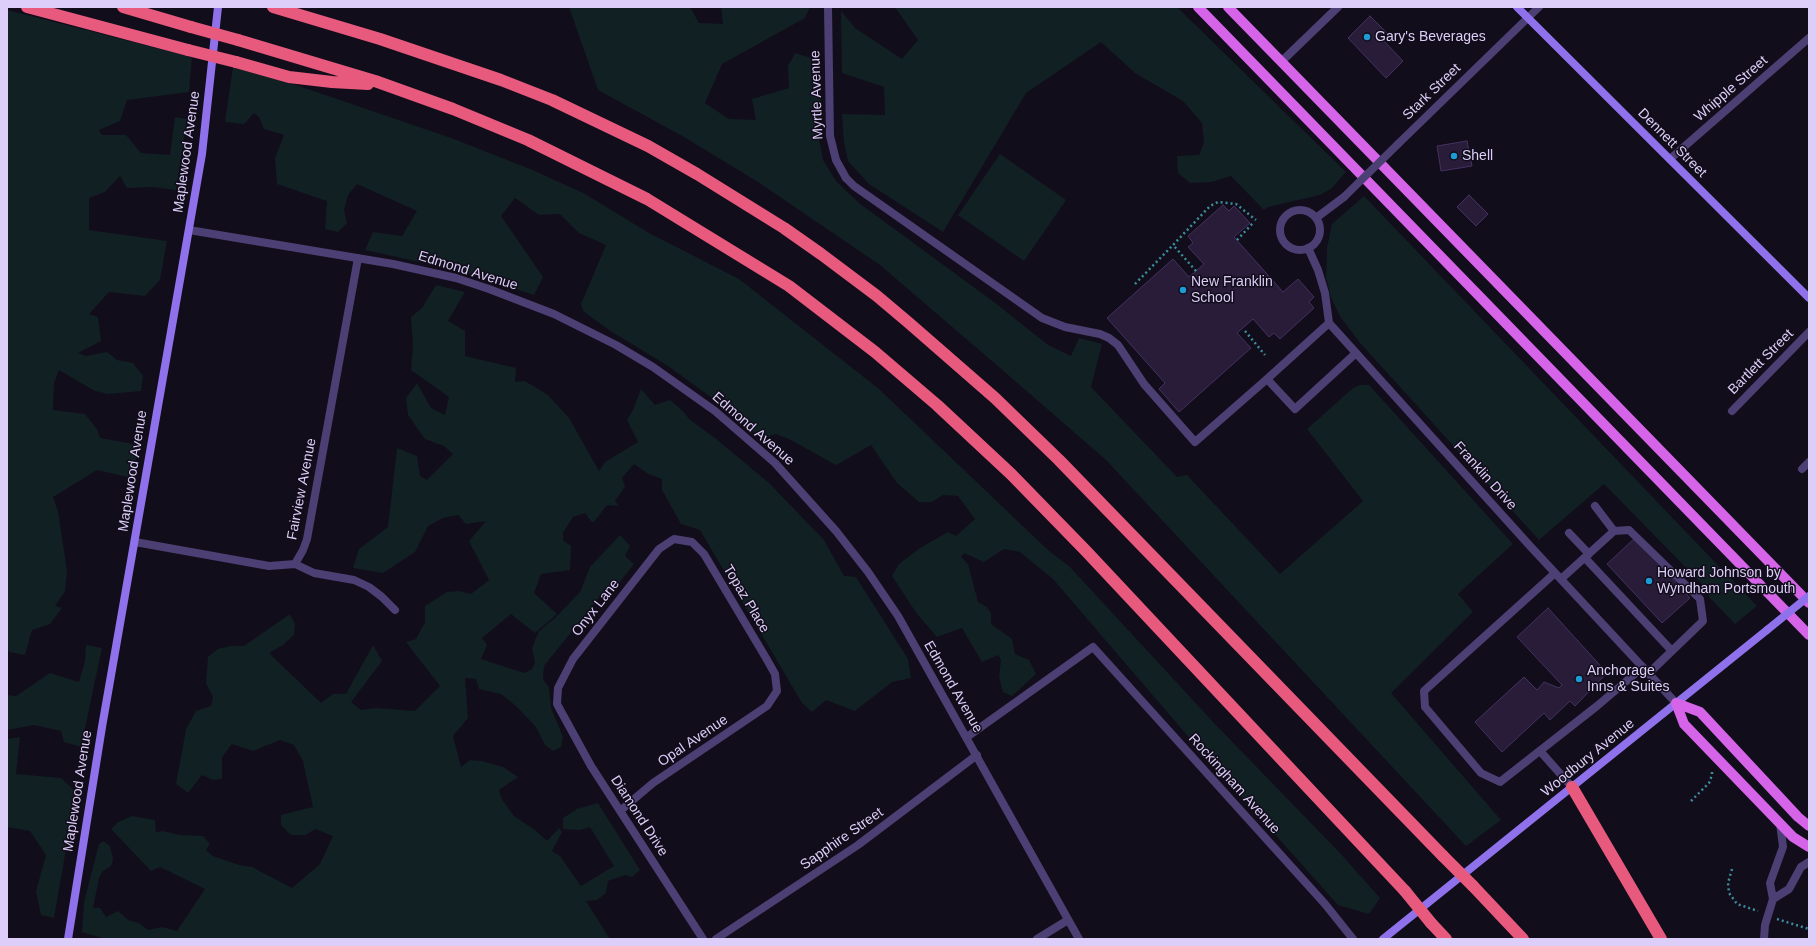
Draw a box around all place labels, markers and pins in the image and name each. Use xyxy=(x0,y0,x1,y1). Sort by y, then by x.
place label: Gary's Beverages xyxy=(1375,29,1486,45)
marker: Gary's Beverages xyxy=(1362,32,1372,42)
place label: Shell xyxy=(1462,148,1493,164)
marker: Shell xyxy=(1449,151,1459,161)
place label: New Franklin School xyxy=(1191,274,1273,306)
marker: New Franklin School xyxy=(1178,285,1188,295)
place label: Howard Johnson by Wyndham Portsmouth xyxy=(1657,565,1795,598)
marker: Howard Johnson by Wyndham Portsmouth xyxy=(1644,576,1654,586)
place label: Anchorage Inns & Suites xyxy=(1587,663,1669,696)
marker: Anchorage Inns & Suites xyxy=(1574,674,1584,684)

